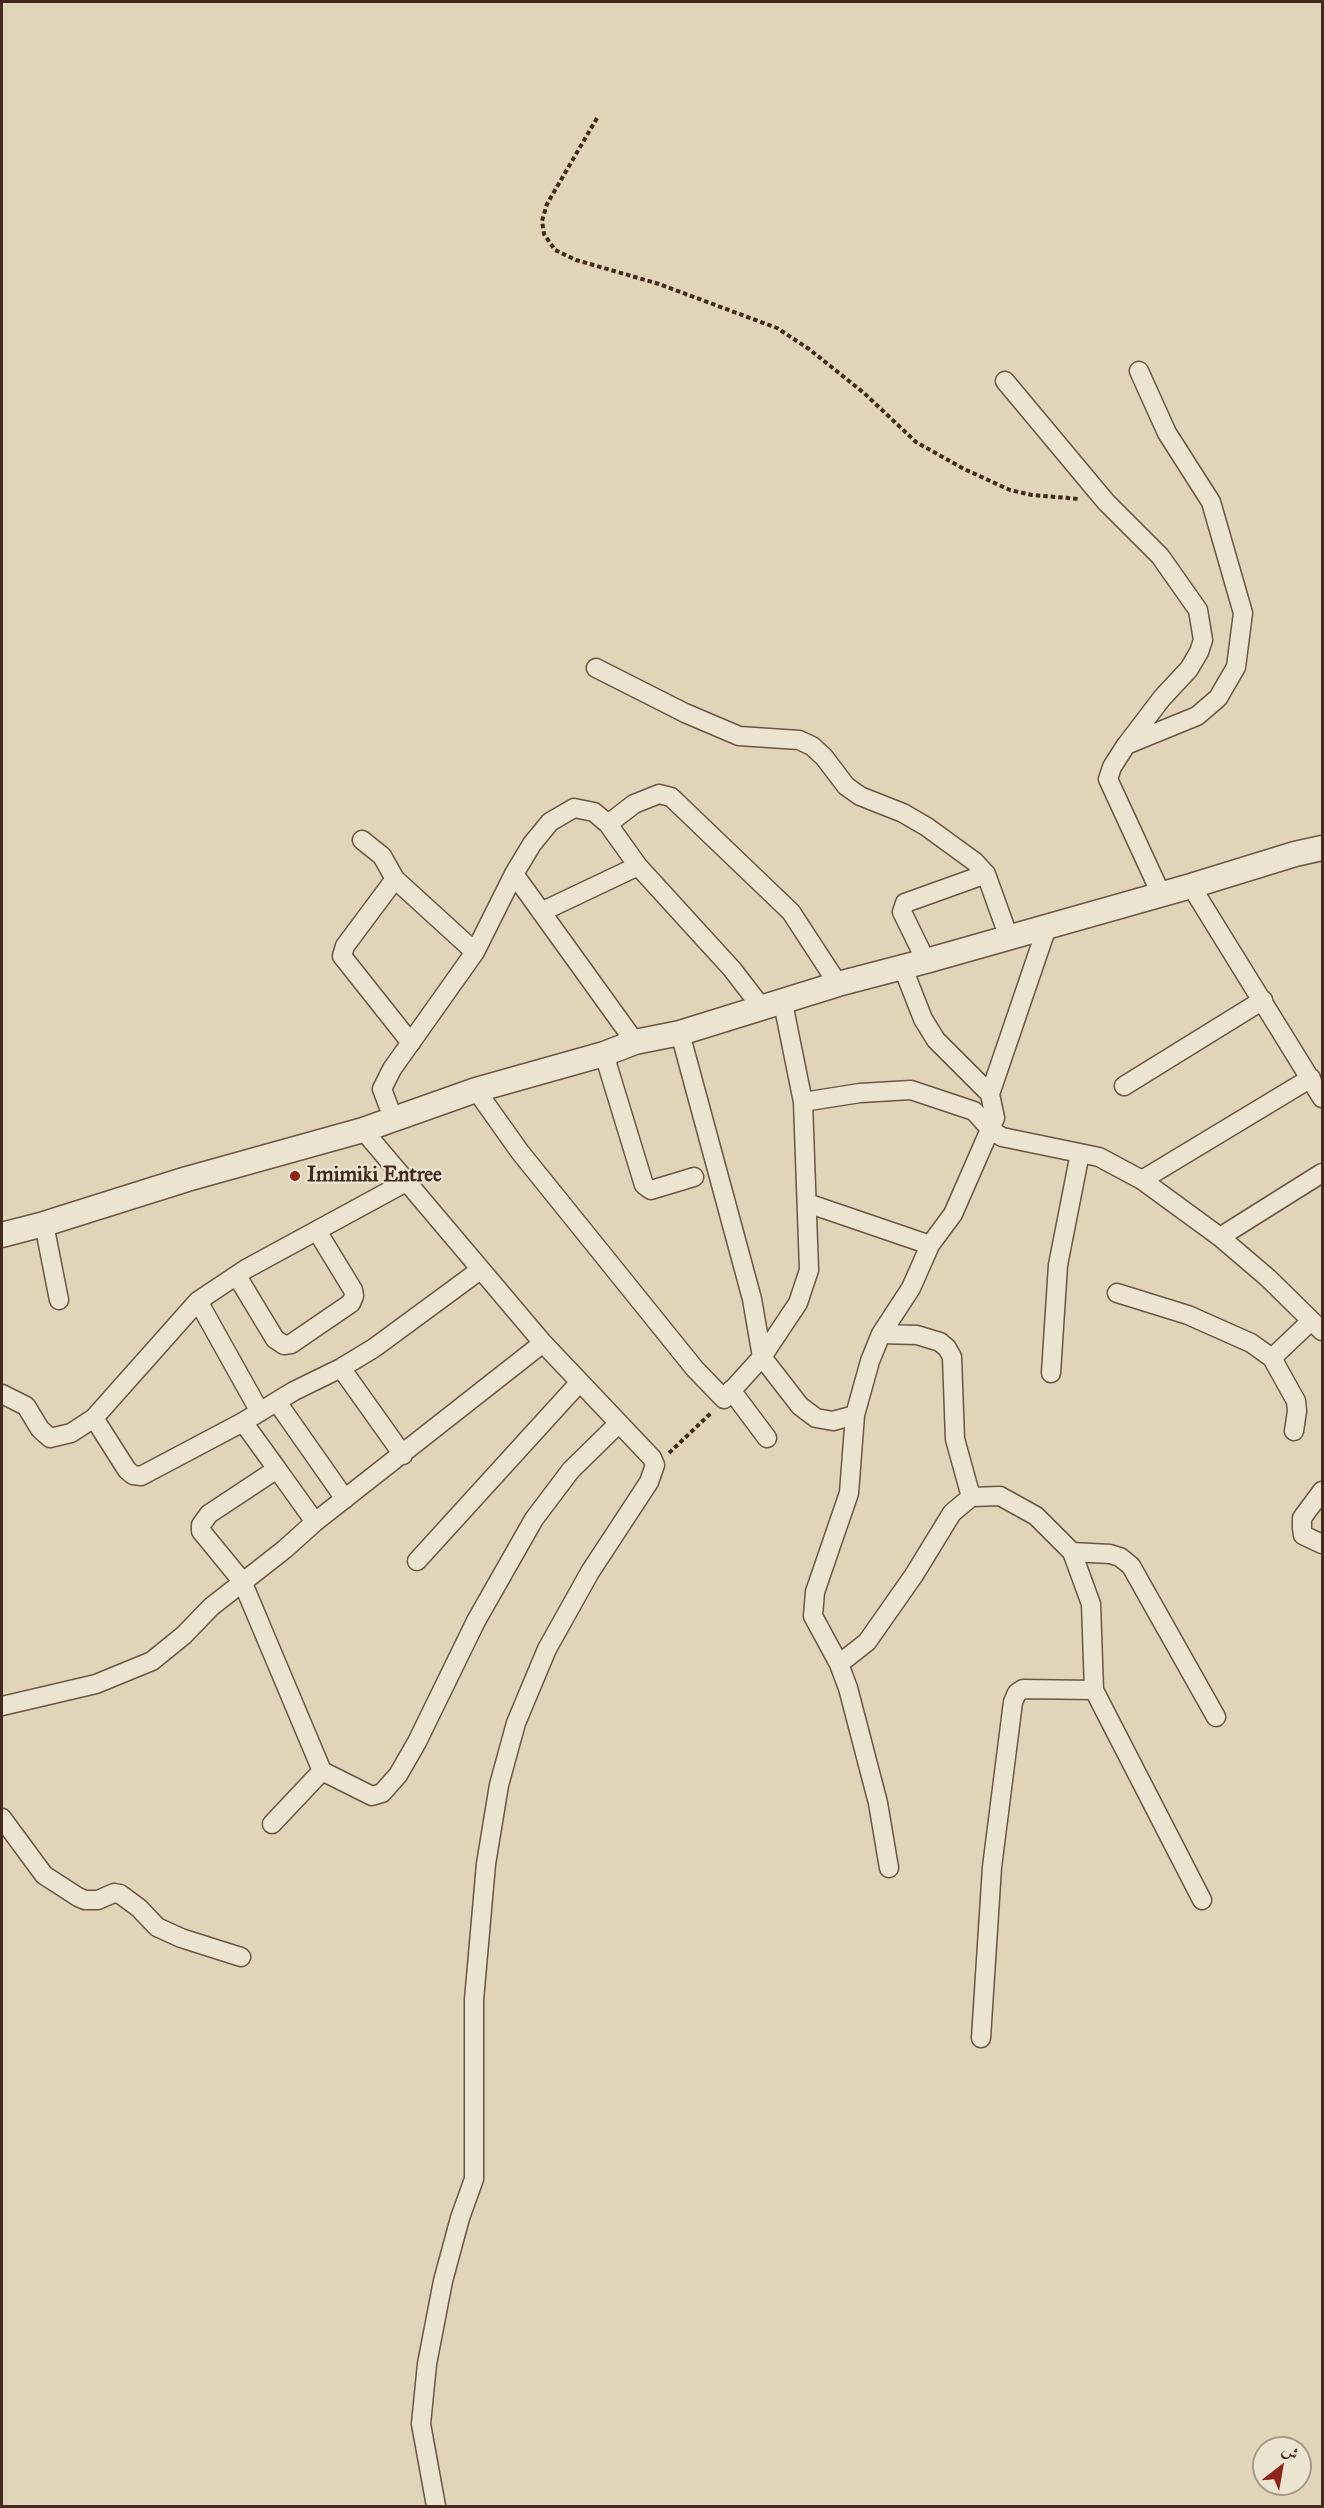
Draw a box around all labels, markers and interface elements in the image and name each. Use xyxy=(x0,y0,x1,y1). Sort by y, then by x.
place label: Imimiki Entree xyxy=(307,1163,442,1189)
marker: Imimiki Entree xyxy=(288,1169,302,1183)
north arrow xyxy=(1252,2436,1312,2496)
text: ش xyxy=(1279,2440,1302,2464)

